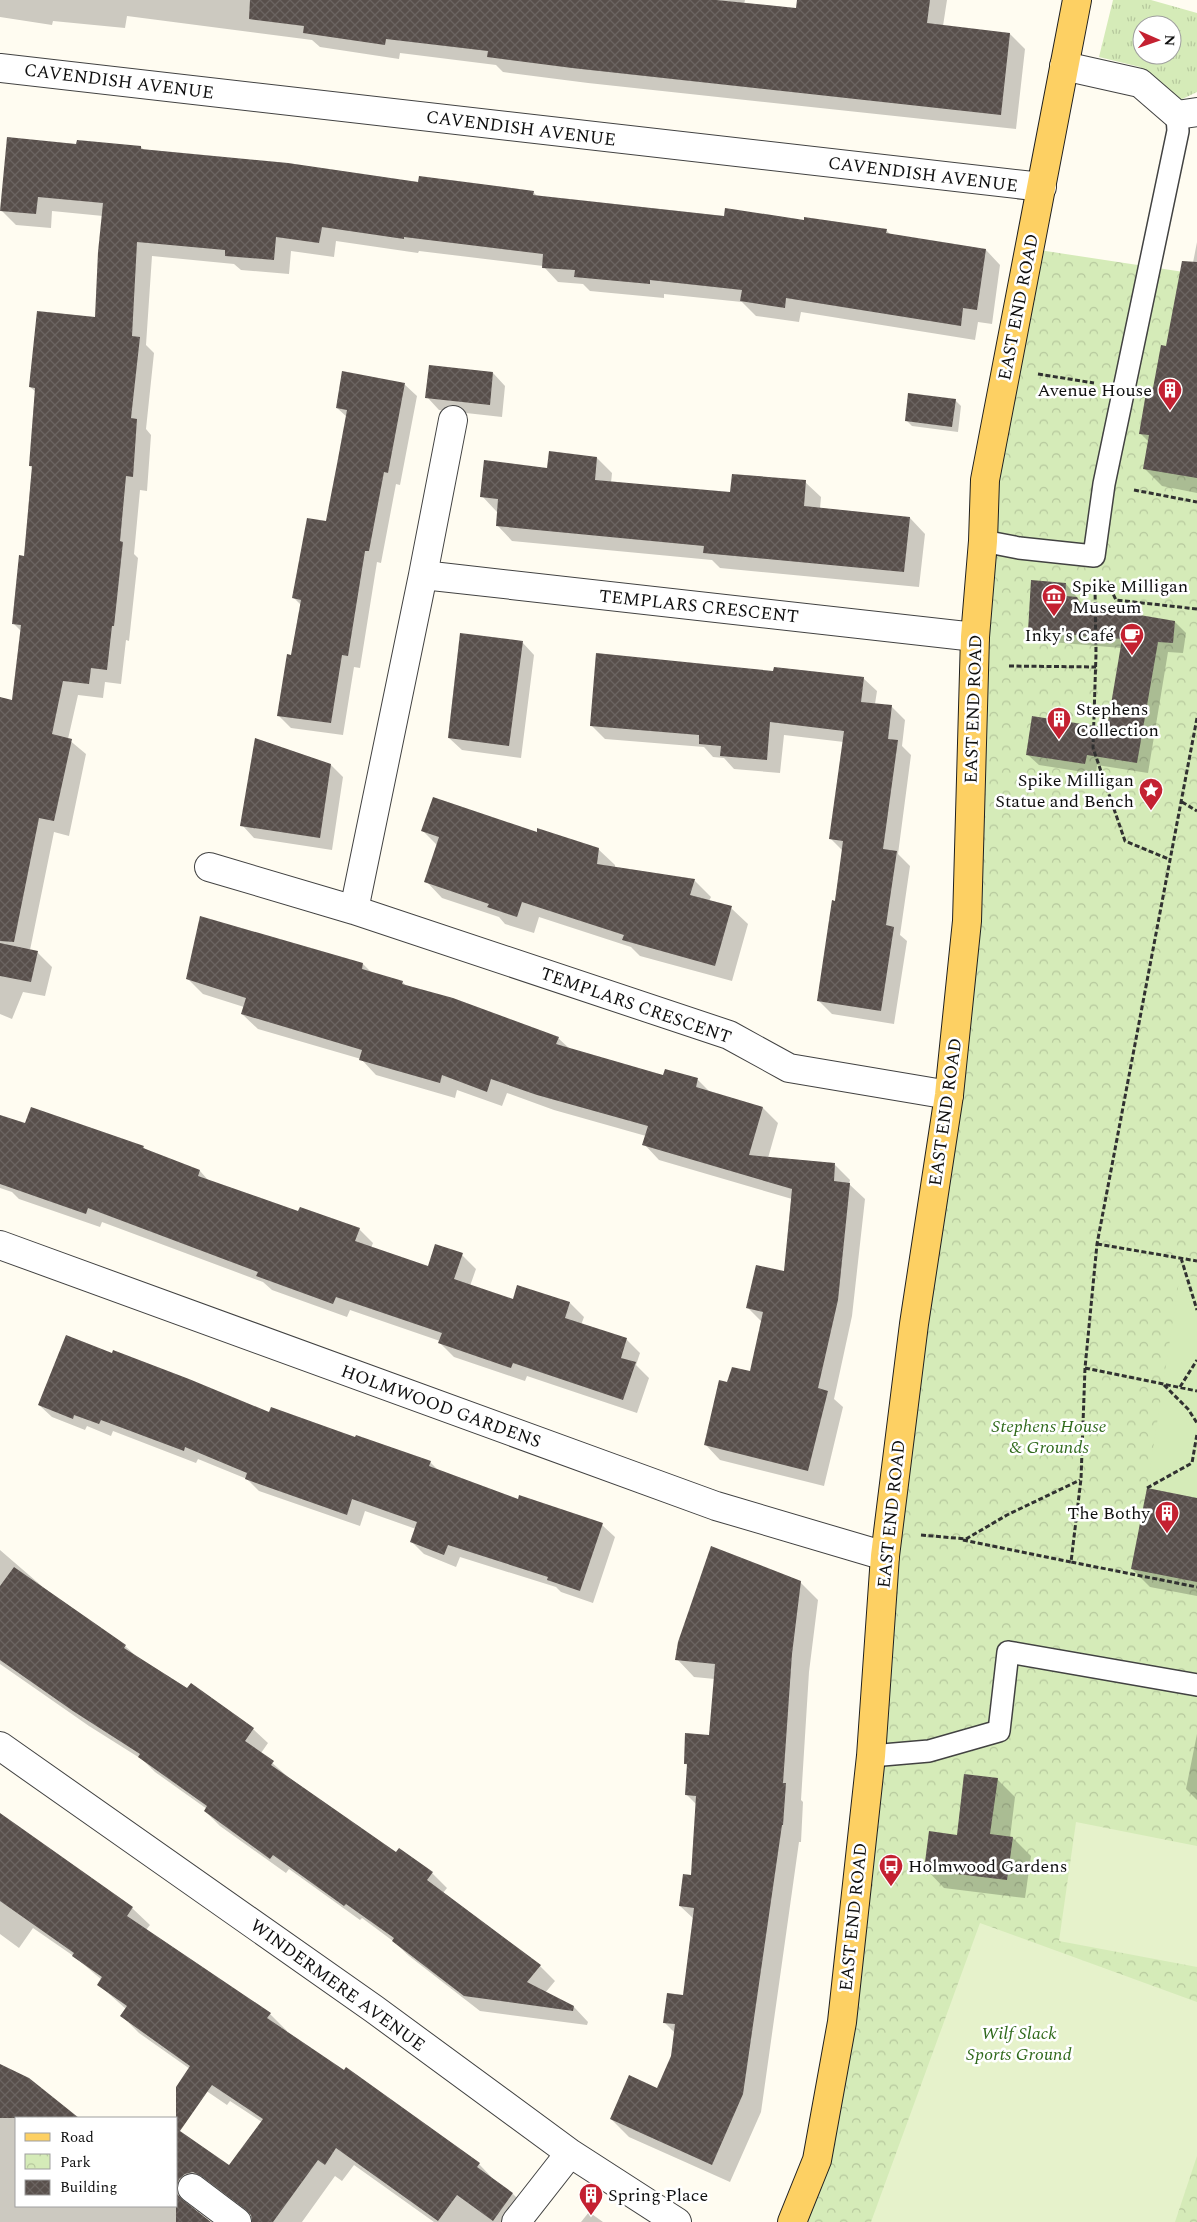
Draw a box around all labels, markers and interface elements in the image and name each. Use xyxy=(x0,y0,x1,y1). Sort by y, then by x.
north arrow xyxy=(1132,15,1182,65)
text: N xyxy=(1159,34,1180,47)
street label: CAVENDISH AVENUE xyxy=(22,56,215,107)
street label: CAVENDISH AVENUE xyxy=(424,103,617,154)
street label: CAVENDISH AVENUE xyxy=(826,149,1019,200)
street label: EAST END ROAD xyxy=(991,231,1046,383)
place label: Avenue House xyxy=(1037,377,1152,404)
building icon: Avenue House xyxy=(1157,377,1183,411)
place label: Spike Milligan Museum xyxy=(1072,573,1188,621)
street label: TEMPLARS CRESCENT xyxy=(598,583,800,630)
museum icon: Spike Milligan Museum xyxy=(1041,583,1067,617)
place label: Inky's Café xyxy=(1024,622,1114,649)
cafe icon: Inky's Café xyxy=(1119,622,1145,656)
street label: EAST END ROAD xyxy=(957,634,990,784)
place label: Stephens Collection xyxy=(1076,696,1159,744)
building icon: Stephens Collection xyxy=(1046,706,1072,740)
place label: Spike Milligan Statue and Bench xyxy=(995,767,1134,815)
place icon: Spike Milligan Statue and Bench xyxy=(1138,777,1164,811)
street label: TEMPLARS CRESCENT xyxy=(537,960,735,1051)
street label: EAST END ROAD xyxy=(922,1036,969,1188)
street label: HOLMWOOD GARDENS xyxy=(337,1358,545,1455)
park label: Stephens House & Grounds xyxy=(991,1413,1107,1461)
street label: EAST END ROAD xyxy=(870,1438,913,1590)
place label: The Bothy xyxy=(1067,1500,1151,1527)
building icon: The Bothy xyxy=(1154,1500,1180,1534)
street label: EAST END ROAD xyxy=(832,1841,875,1993)
bus stop icon: Holmwood Gardens xyxy=(878,1853,904,1887)
place label: Holmwood Gardens xyxy=(908,1853,1067,1880)
street label: WINDERMERE AVENUE xyxy=(244,1912,431,2058)
park label: Wilf Slack Sports Ground xyxy=(966,2020,1072,2068)
legend xyxy=(15,2117,178,2207)
text: Road xyxy=(60,2126,94,2149)
text: Park xyxy=(60,2151,91,2174)
text: Building xyxy=(60,2176,117,2199)
building icon: Spring Place xyxy=(578,2182,604,2216)
place label: Spring Place xyxy=(608,2182,708,2209)

